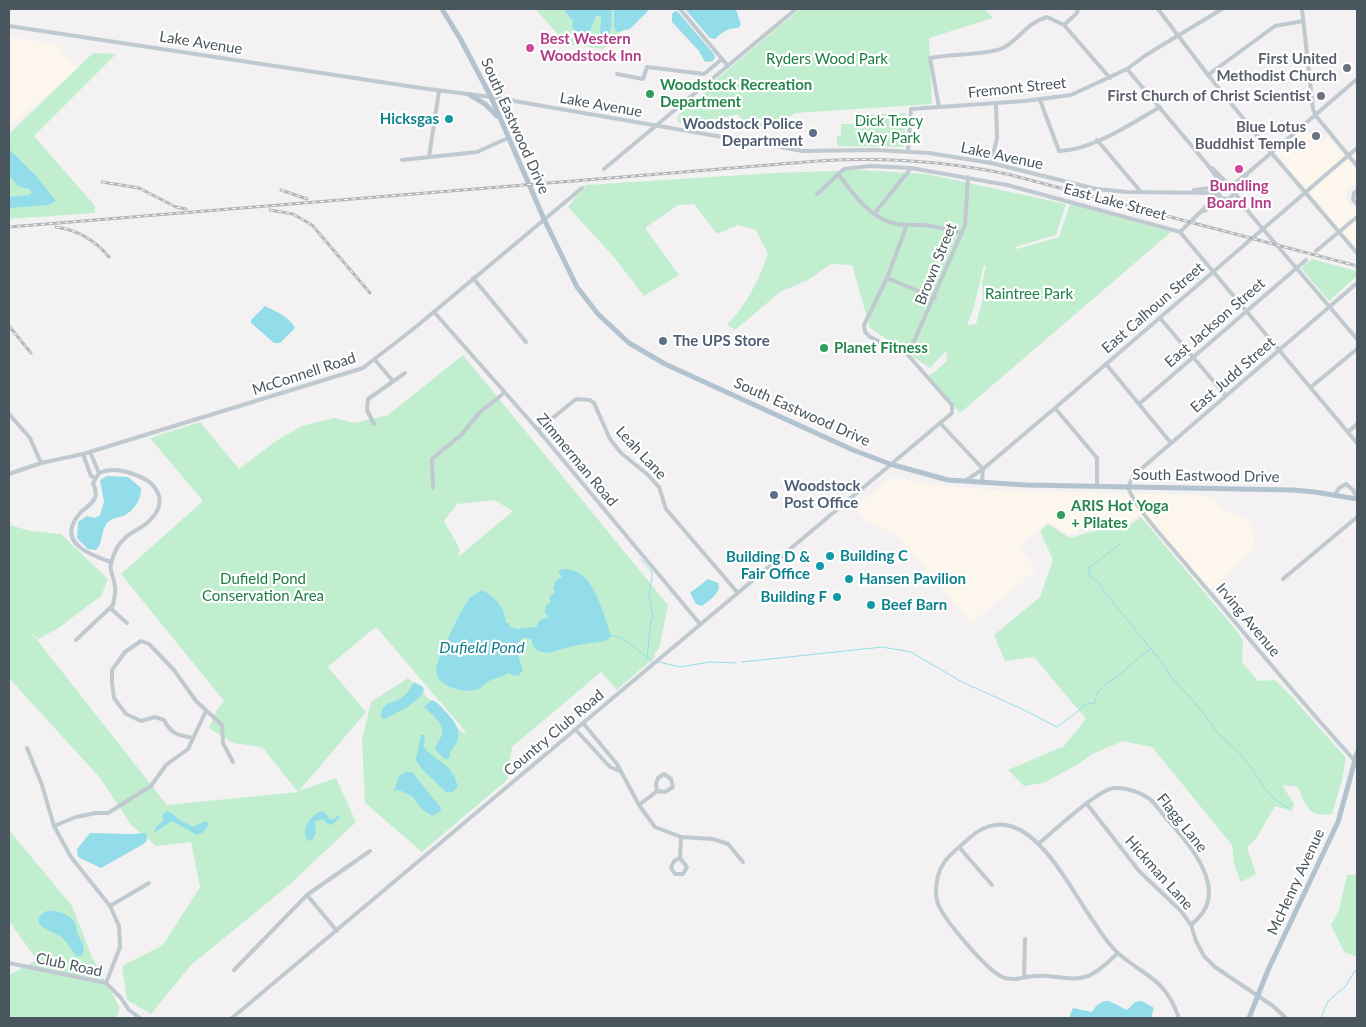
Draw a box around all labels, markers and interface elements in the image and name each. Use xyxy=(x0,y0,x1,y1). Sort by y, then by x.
street label: Lake Avenue xyxy=(158,28,244,58)
place label: Best Western Woodstock Inn xyxy=(540,30,641,65)
marker: Best Western Woodstock Inn xyxy=(524,42,536,54)
park label: Ryders Wood Park xyxy=(766,50,888,68)
place label: First United Methodist Church xyxy=(1216,50,1337,85)
street label: South Eastwood Drive xyxy=(477,55,553,197)
marker: First United Methodist Church xyxy=(1341,62,1353,74)
street label: Fremont Street xyxy=(967,74,1067,102)
place label: Woodstock Recreation Department xyxy=(660,76,812,111)
place label: First Church of Christ Scientist xyxy=(1107,87,1311,105)
marker: Woodstock Recreation Department xyxy=(644,88,656,100)
street label: Lake Avenue xyxy=(558,89,644,121)
marker: First Church of Christ Scientist xyxy=(1315,90,1327,102)
place label: Hicksgas xyxy=(380,110,439,128)
park label: Dick Tracy Way Park xyxy=(855,112,923,147)
marker: Hicksgas xyxy=(443,113,455,125)
place label: Woodstock Police Department xyxy=(683,115,803,150)
place label: Blue Lotus Buddhist Temple xyxy=(1195,118,1306,153)
marker: Woodstock Police Department xyxy=(807,127,819,139)
marker: Blue Lotus Buddhist Temple xyxy=(1310,130,1322,142)
street label: Lake Avenue xyxy=(959,138,1045,174)
marker: Bundling Board Inn xyxy=(1233,163,1245,175)
place label: Bundling Board Inn xyxy=(1207,177,1271,212)
street label: East Lake Street xyxy=(1062,180,1168,224)
street label: Brown Street xyxy=(911,220,961,308)
street label: East Calhoun Street xyxy=(1098,259,1208,357)
street label: East Jackson Street xyxy=(1161,275,1269,371)
park label: Raintree Park xyxy=(985,285,1073,303)
place label: The UPS Store xyxy=(673,332,770,350)
street label: East Judd Street xyxy=(1187,333,1279,417)
marker: The UPS Store xyxy=(657,335,669,347)
place label: Planet Fitness xyxy=(834,339,928,357)
marker: Planet Fitness xyxy=(818,342,830,354)
street label: McConnell Road xyxy=(250,349,358,399)
street label: South Eastwood Drive xyxy=(731,374,873,450)
street label: Zimmerman Road xyxy=(533,410,621,510)
street label: Leah Lane xyxy=(612,423,670,483)
street label: South Eastwood Drive xyxy=(1132,466,1280,486)
place label: Woodstock Post Office xyxy=(784,477,861,512)
marker: Woodstock Post Office xyxy=(768,489,780,501)
place label: ARIS Hot Yoga + Pilates xyxy=(1071,497,1169,532)
marker: ARIS Hot Yoga + Pilates xyxy=(1055,509,1067,521)
place label: Building C xyxy=(840,547,908,565)
place label: Building D & Fair Office xyxy=(726,548,810,583)
marker: Building C xyxy=(824,550,836,562)
marker: Building D & Fair Office xyxy=(814,560,826,572)
park label: Dufield Pond Conservation Area xyxy=(202,570,324,605)
place label: Hansen Pavilion xyxy=(859,570,966,588)
marker: Hansen Pavilion xyxy=(843,573,855,585)
street label: Irving Avenue xyxy=(1212,580,1284,660)
place label: Building F xyxy=(760,588,827,606)
marker: Building F xyxy=(831,591,843,603)
place label: Beef Barn xyxy=(881,596,947,614)
marker: Beef Barn xyxy=(865,599,877,611)
water label: Dufield Pond xyxy=(439,638,525,658)
street label: Country Club Road xyxy=(500,686,608,780)
street label: Flagg Lane xyxy=(1153,790,1211,856)
street label: McHenry Avenue xyxy=(1264,826,1328,938)
street label: Hickman Lane xyxy=(1121,832,1197,914)
street label: Club Road xyxy=(34,949,104,981)

